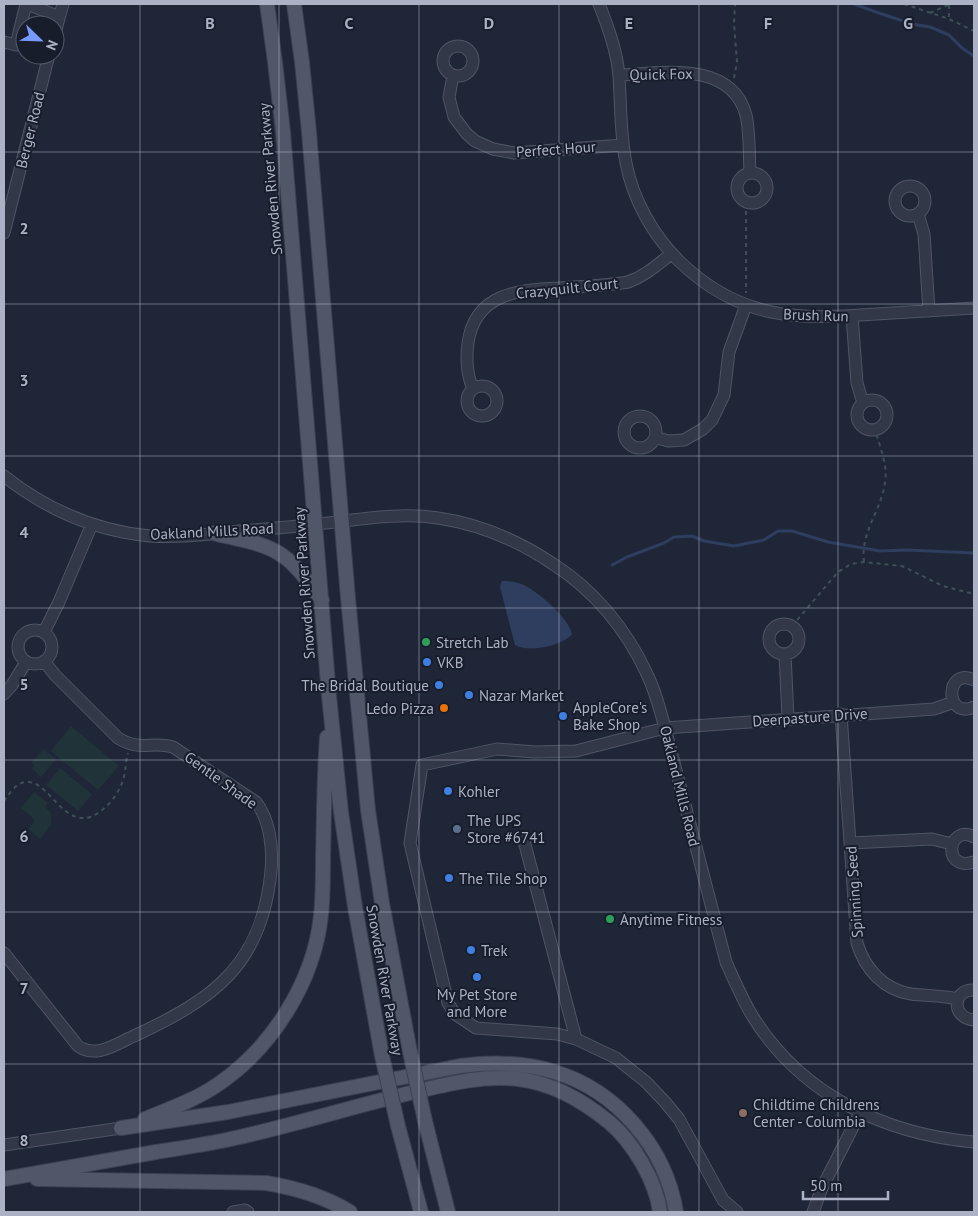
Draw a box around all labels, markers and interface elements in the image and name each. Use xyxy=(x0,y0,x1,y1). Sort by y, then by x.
text: B xyxy=(205,13,215,33)
text: C xyxy=(345,13,354,33)
text: D xyxy=(484,13,494,33)
text: E xyxy=(625,13,633,33)
text: F xyxy=(764,13,772,33)
text: G xyxy=(903,13,913,33)
north arrow xyxy=(15,15,65,65)
text: N xyxy=(42,37,62,53)
street label: Quick Fox xyxy=(629,64,693,84)
street label: Berger Road xyxy=(11,90,49,170)
street label: Snowden River Parkway xyxy=(254,102,286,256)
street label: Perfect Hour xyxy=(516,137,596,161)
text: 2 xyxy=(19,218,29,238)
street label: Crazyquilt Court xyxy=(515,273,619,303)
street label: Brush Run xyxy=(783,304,849,326)
text: 3 xyxy=(19,370,29,390)
street label: Snowden River Parkway xyxy=(289,506,319,660)
street label: Oakland Mills Road xyxy=(150,518,274,544)
text: 4 xyxy=(19,522,29,542)
place label: Stretch Lab xyxy=(436,633,509,652)
marker: Stretch Lab xyxy=(420,636,432,648)
place label: VKB xyxy=(436,653,463,672)
marker: VKB xyxy=(421,656,433,668)
text: 5 xyxy=(19,674,29,694)
place label: The Bridal Boutique xyxy=(301,676,429,695)
marker: The Bridal Boutique xyxy=(433,679,445,691)
place label: Nazar Market xyxy=(479,686,564,705)
marker: Nazar Market xyxy=(463,689,475,701)
place label: AppleCore's Bake Shop xyxy=(573,698,647,734)
place label: Ledo Pizza xyxy=(366,699,434,718)
marker: Ledo Pizza xyxy=(438,702,450,714)
street label: Deerpasture Drive xyxy=(752,703,868,731)
marker: AppleCore's Bake Shop xyxy=(557,710,569,722)
street label: Oakland Mills Road xyxy=(656,724,704,848)
street label: Gentle Shade xyxy=(181,747,261,813)
place label: Kohler xyxy=(458,782,500,801)
marker: Kohler xyxy=(442,785,454,797)
place label: The UPS Store #6741 xyxy=(467,811,546,847)
marker: The UPS Store #6741 xyxy=(451,823,463,835)
text: 6 xyxy=(19,826,29,846)
street label: Spinning Seed xyxy=(841,845,867,939)
place label: The Tile Shop xyxy=(459,869,547,888)
marker: The Tile Shop xyxy=(443,872,455,884)
street label: Snowden River Parkway xyxy=(362,903,408,1057)
place label: Anytime Fitness xyxy=(620,910,722,929)
marker: Anytime Fitness xyxy=(604,913,616,925)
place label: Trek xyxy=(481,941,508,960)
marker: Trek xyxy=(465,944,477,956)
marker: My Pet Store and More xyxy=(471,971,483,983)
text: 7 xyxy=(19,978,29,998)
place label: My Pet Store and More xyxy=(437,985,517,1021)
place label: Childtime Childrens Center - Columbia xyxy=(753,1095,880,1131)
marker: Childtime Childrens Center - Columbia xyxy=(737,1107,749,1119)
text: 8 xyxy=(19,1130,29,1150)
scale bar xyxy=(803,1168,888,1200)
text: 50 m xyxy=(810,1176,843,1195)

